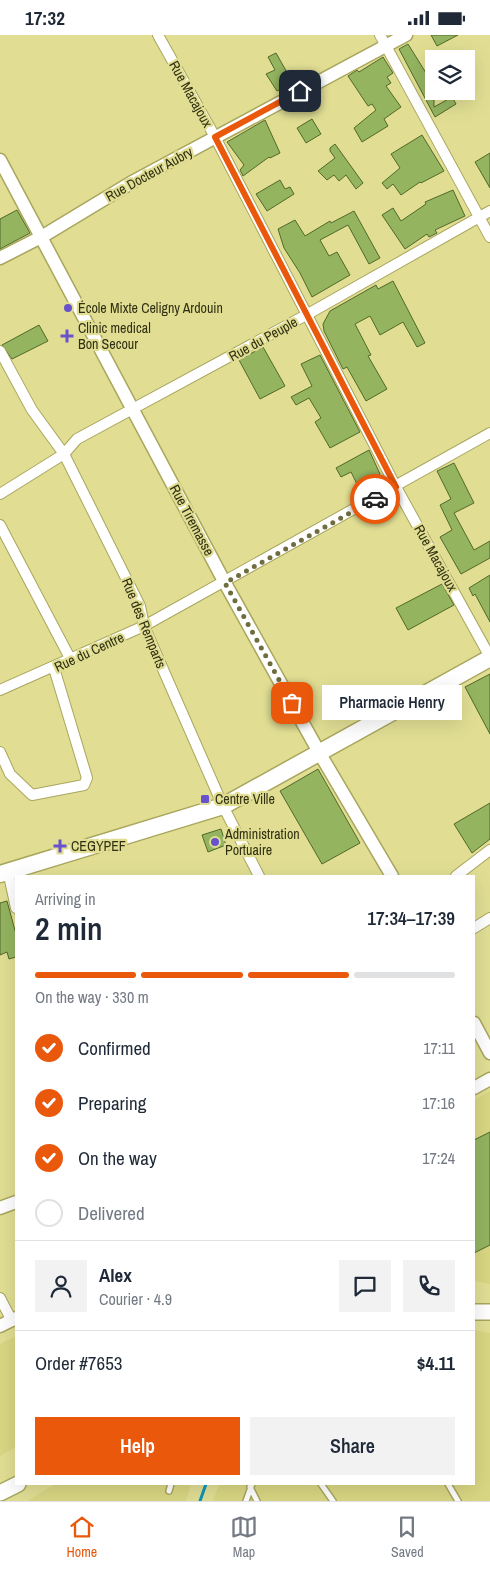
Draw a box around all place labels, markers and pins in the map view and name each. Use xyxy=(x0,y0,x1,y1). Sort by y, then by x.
pin xyxy=(279,70,321,112)
place label: École Mixte Celigny Ardouin xyxy=(78,299,223,317)
marker: École Mixte Celigny Ardouin xyxy=(62,302,74,314)
place label: Clinic medical Bon Secour xyxy=(78,319,151,353)
marker: Clinic medical Bon Secour xyxy=(60,329,74,343)
pin xyxy=(271,682,313,724)
callout: Pharmacie Henry xyxy=(322,685,462,721)
place label: Centre Ville xyxy=(215,790,275,808)
marker: Centre Ville xyxy=(199,793,211,805)
place label: Administration Portuaire xyxy=(224,825,300,859)
marker: Administration Portuaire xyxy=(209,836,221,848)
place label: CEGYPEF xyxy=(71,837,126,855)
marker: CEGYPEF xyxy=(53,839,67,853)

